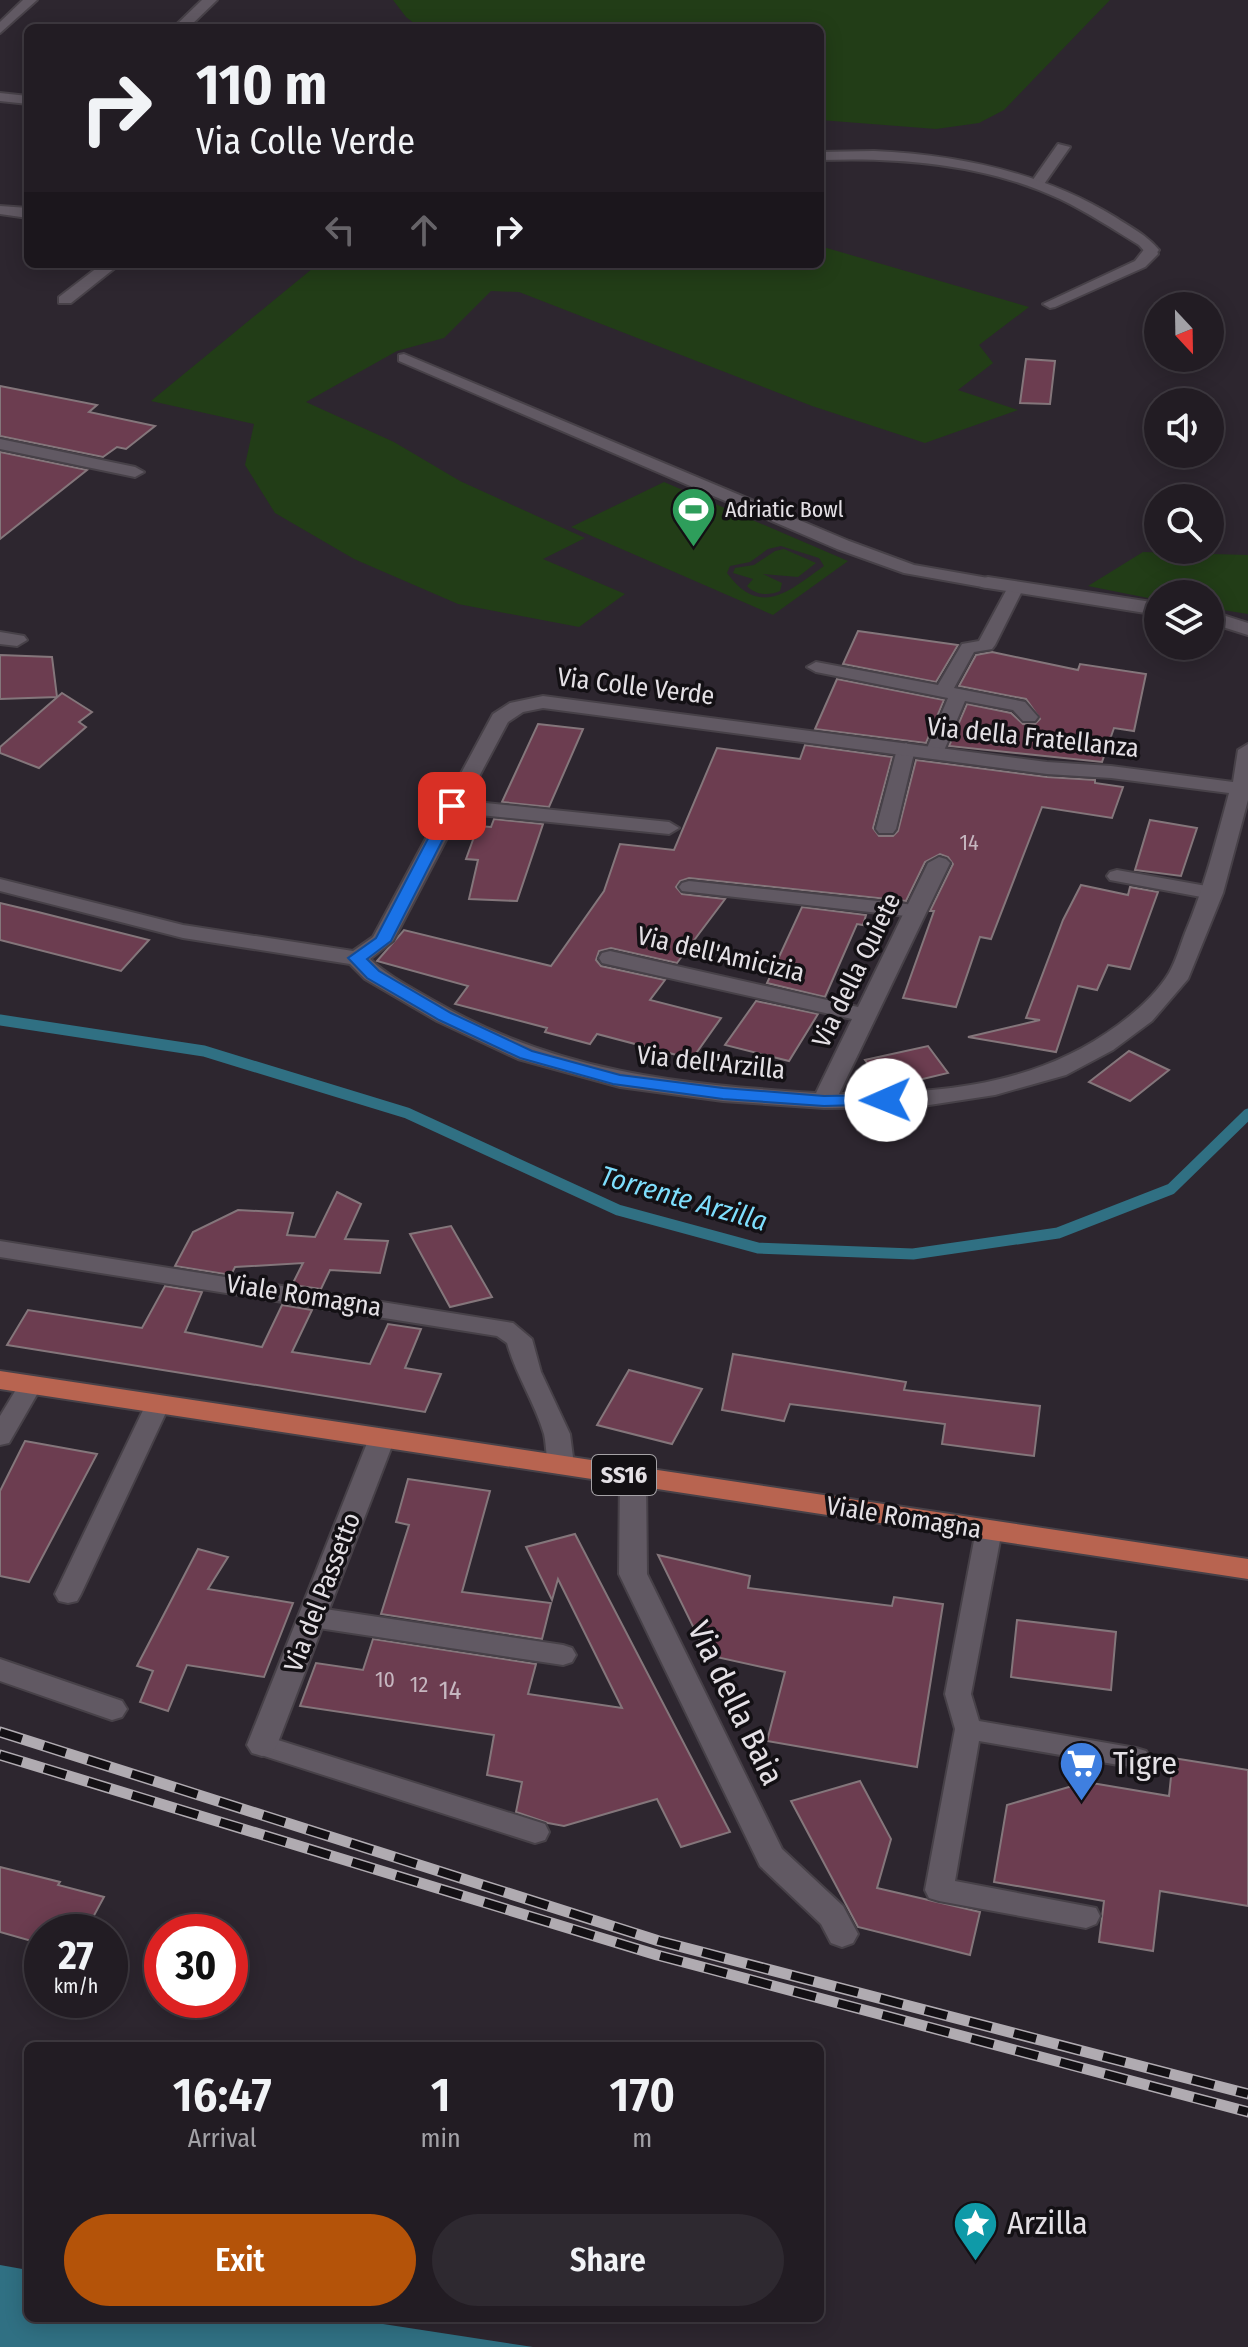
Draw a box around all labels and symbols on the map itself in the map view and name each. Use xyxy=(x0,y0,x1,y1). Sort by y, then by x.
north arrow xyxy=(1144,292,1224,372)
sports icon: Adriatic Bowl xyxy=(670,485,718,548)
place label: Adriatic Bowl xyxy=(725,496,844,523)
street label: Via Colle Verde xyxy=(556,661,716,712)
street label: Via della Fratellanza xyxy=(925,711,1141,764)
pin xyxy=(418,772,486,840)
house number: 14 xyxy=(959,829,979,856)
street label: Via della Quiete xyxy=(806,888,907,1053)
street label: Via dell'Amicizia xyxy=(634,920,808,989)
street label: Via dell'Arzilla xyxy=(635,1039,787,1086)
position arrow xyxy=(844,1058,928,1142)
water label: Torrente Arzilla xyxy=(597,1159,771,1238)
street label: Viale Romagna xyxy=(224,1268,384,1323)
road number: SS16 xyxy=(592,1455,656,1495)
street label: Viale Romagna xyxy=(824,1490,984,1545)
street label: Via del Passetto xyxy=(278,1508,367,1676)
street label: Via della Baia xyxy=(680,1615,792,1791)
house number: 10 xyxy=(375,1666,395,1693)
house number: 12 xyxy=(410,1671,428,1698)
house number: 14 xyxy=(439,1675,461,1706)
supermarket icon: Tigre xyxy=(1058,1739,1106,1802)
place label: Tigre xyxy=(1113,1744,1177,1782)
speed limit sign: 30 xyxy=(144,1914,248,2018)
place icon: Arzilla xyxy=(952,2199,1000,2262)
place label: Arzilla xyxy=(1007,2204,1088,2242)

